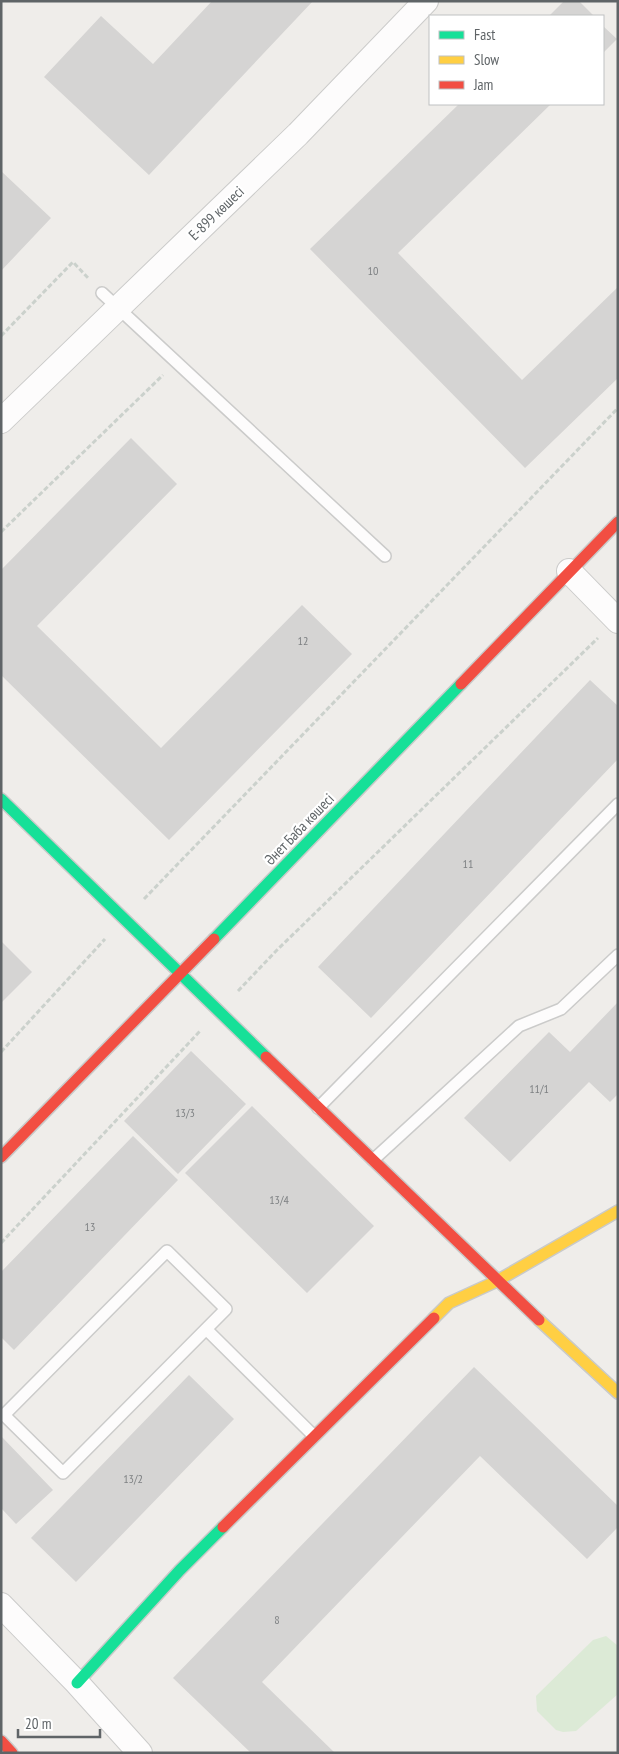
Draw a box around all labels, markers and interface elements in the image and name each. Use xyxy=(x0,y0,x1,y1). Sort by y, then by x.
legend xyxy=(429,15,604,105)
text: Fast xyxy=(474,25,495,44)
text: Slow xyxy=(474,50,499,69)
text: Jam xyxy=(473,75,493,94)
street label: Е-899 көшесі xyxy=(184,182,248,244)
house number: 10 xyxy=(368,263,378,278)
house number: 12 xyxy=(298,633,308,648)
street label: Әнет Баба көшесі xyxy=(260,789,338,869)
house number: 11 xyxy=(463,856,473,871)
house number: 11/1 xyxy=(529,1081,549,1096)
house number: 13/3 xyxy=(175,1105,195,1120)
house number: 13/4 xyxy=(269,1192,289,1207)
house number: 13 xyxy=(85,1219,95,1234)
house number: 13/2 xyxy=(123,1471,143,1486)
house number: 8 xyxy=(274,1612,280,1627)
scale bar xyxy=(18,1706,100,1738)
text: 20 m xyxy=(25,1714,51,1733)

